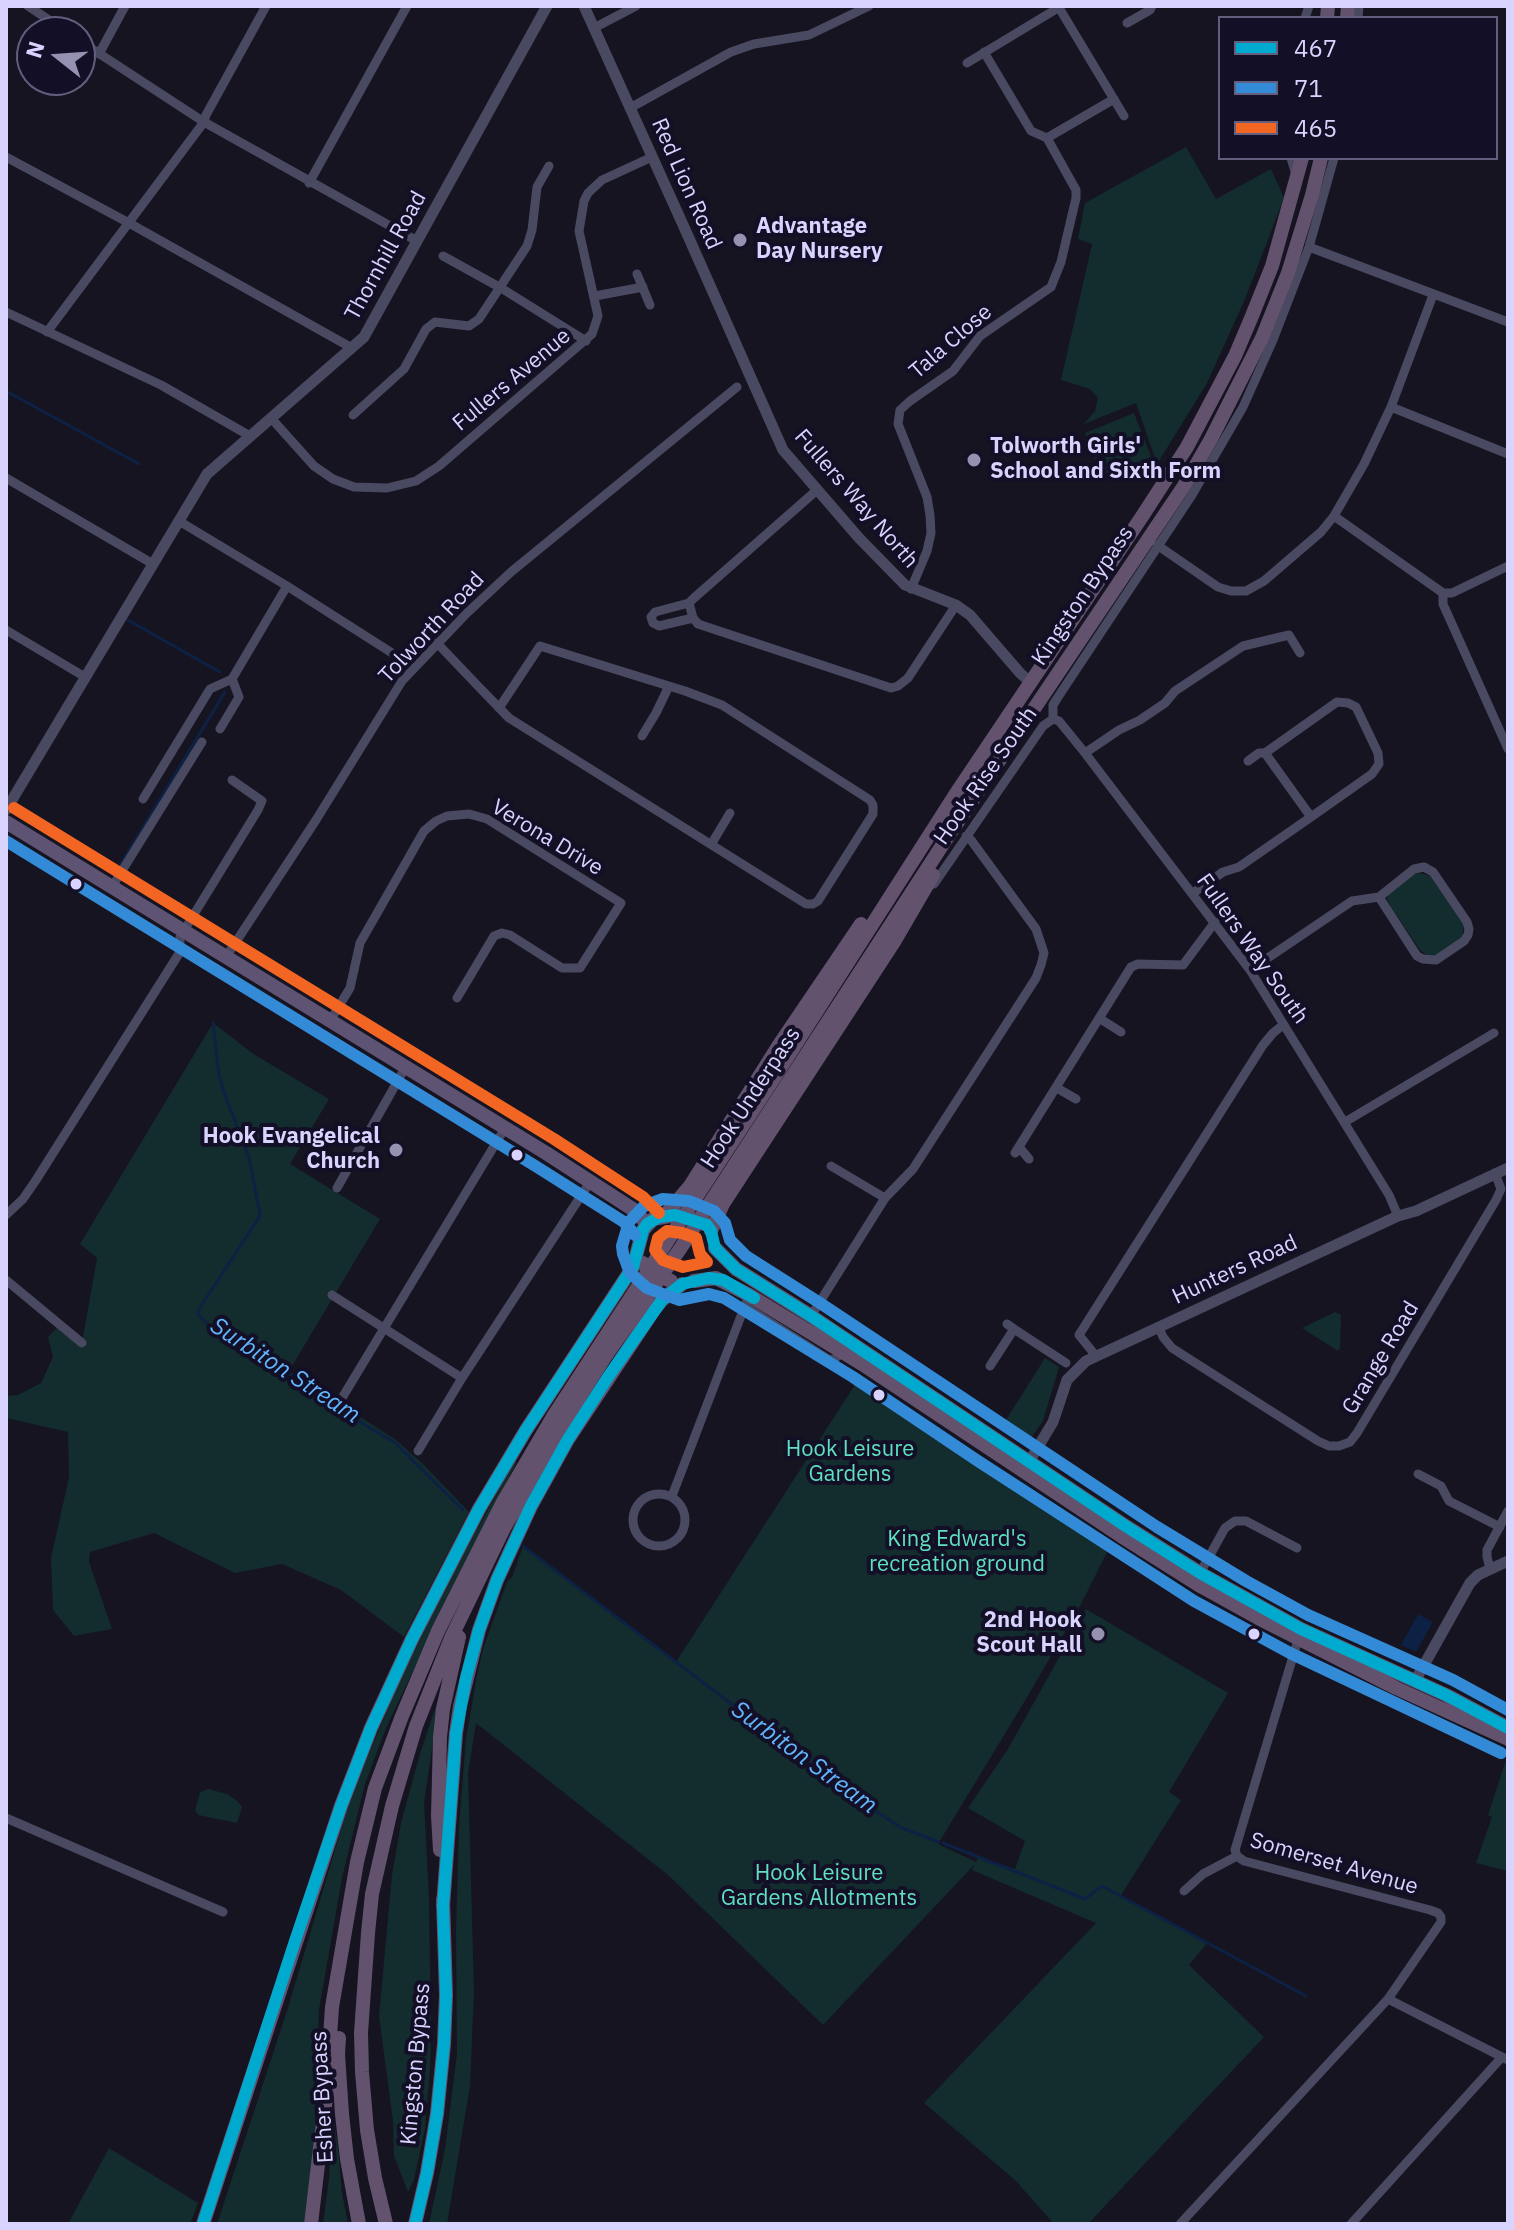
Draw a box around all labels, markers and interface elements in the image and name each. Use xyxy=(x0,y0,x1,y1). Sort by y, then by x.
north arrow xyxy=(16,16,96,96)
legend xyxy=(1218,16,1498,160)
text: 467 xyxy=(1294,32,1337,64)
text: N xyxy=(18,38,51,61)
text: 71 xyxy=(1294,72,1323,104)
text: 465 xyxy=(1294,112,1337,144)
street label: Red Lion Road xyxy=(645,114,727,254)
street label: Thornhill Road xyxy=(340,187,432,325)
place label: Advantage Day Nursery xyxy=(756,214,883,266)
marker: Advantage Day Nursery xyxy=(731,231,749,249)
street label: Tala Close xyxy=(904,299,998,385)
street label: Fullers Avenue xyxy=(448,323,576,437)
street label: Fullers Way North xyxy=(788,424,924,574)
place label: Tolworth Girls' School and Sixth Form xyxy=(990,434,1221,486)
marker: Tolworth Girls' School and Sixth Form xyxy=(965,451,983,469)
street label: Kingston Bypass xyxy=(1027,521,1139,671)
street label: Tolworth Road xyxy=(374,567,490,689)
street label: Hook Rise South xyxy=(929,702,1043,850)
street label: Verona Drive xyxy=(486,794,608,882)
street label: Fullers Way South xyxy=(1190,869,1314,1029)
unlabelled marker xyxy=(68,876,84,892)
street label: Hook Underpass xyxy=(696,1022,806,1174)
place label: Hook Evangelical Church xyxy=(203,1124,380,1176)
marker: Hook Evangelical Church xyxy=(387,1141,405,1159)
unlabelled marker xyxy=(509,1147,525,1163)
street label: Hunters Road xyxy=(1168,1230,1302,1310)
street label: Grange Road xyxy=(1337,1297,1425,1419)
water label: Surbiton Stream xyxy=(205,1312,365,1430)
unlabelled marker xyxy=(871,1387,887,1403)
park label: Hook Leisure Gardens xyxy=(786,1437,914,1488)
park label: King Edward's recreation ground xyxy=(869,1527,1045,1578)
place label: 2nd Hook Scout Hall xyxy=(976,1608,1082,1660)
marker: 2nd Hook Scout Hall xyxy=(1089,1625,1107,1643)
unlabelled marker xyxy=(1246,1626,1262,1642)
water label: Surbiton Stream xyxy=(726,1696,882,1820)
street label: Somerset Avenue xyxy=(1247,1827,1421,1901)
park label: Hook Leisure Gardens Allotments xyxy=(721,1861,917,1912)
street label: Kingston Bypass xyxy=(396,1982,436,2146)
street label: Esher Bypass xyxy=(306,2030,340,2164)

